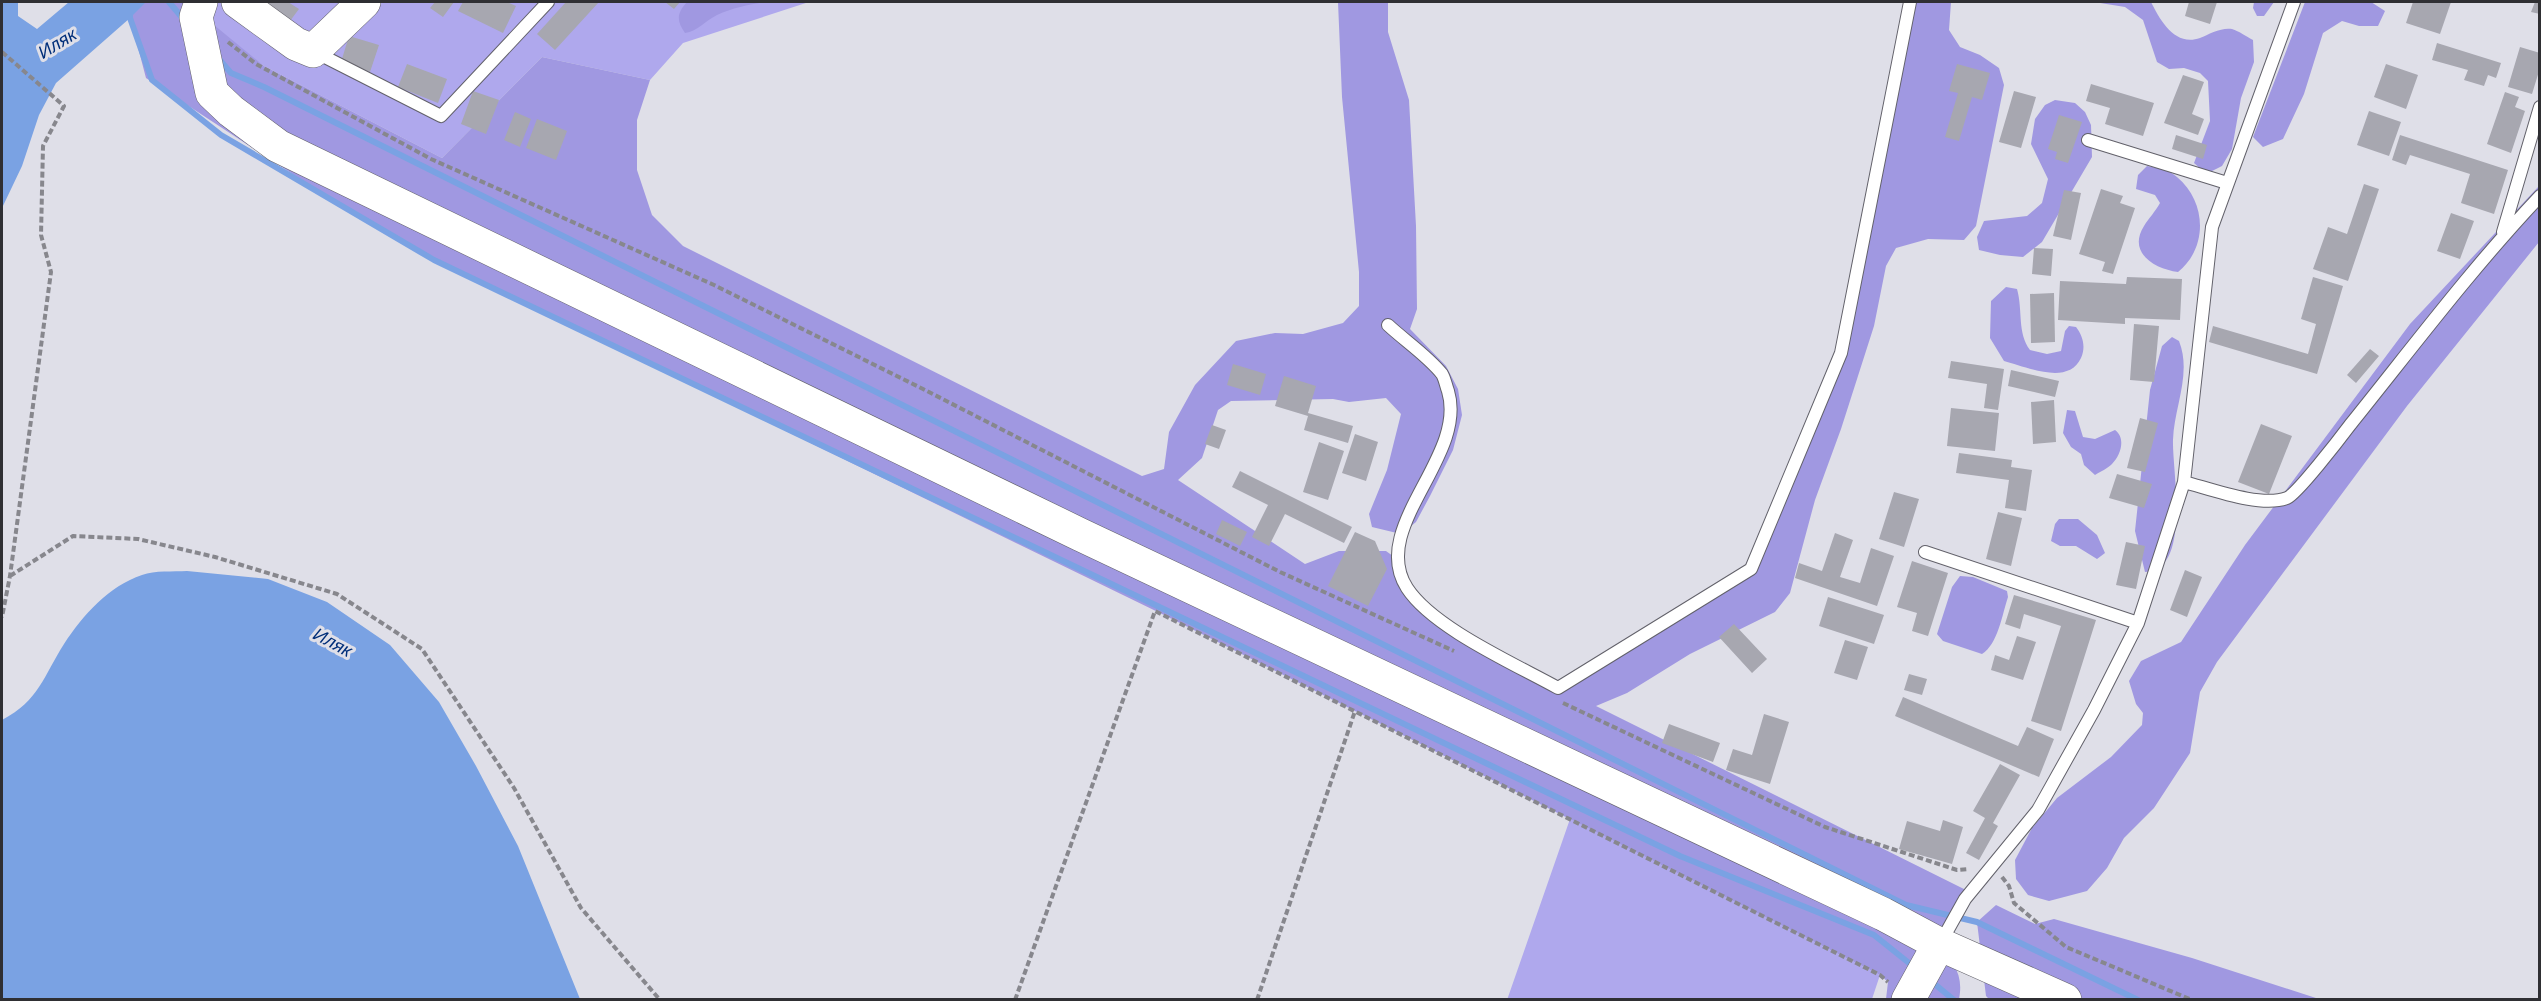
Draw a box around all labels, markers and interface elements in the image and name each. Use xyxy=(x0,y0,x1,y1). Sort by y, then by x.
water label: Иляк xyxy=(34,23,81,63)
water label: Иляк xyxy=(310,623,357,662)

